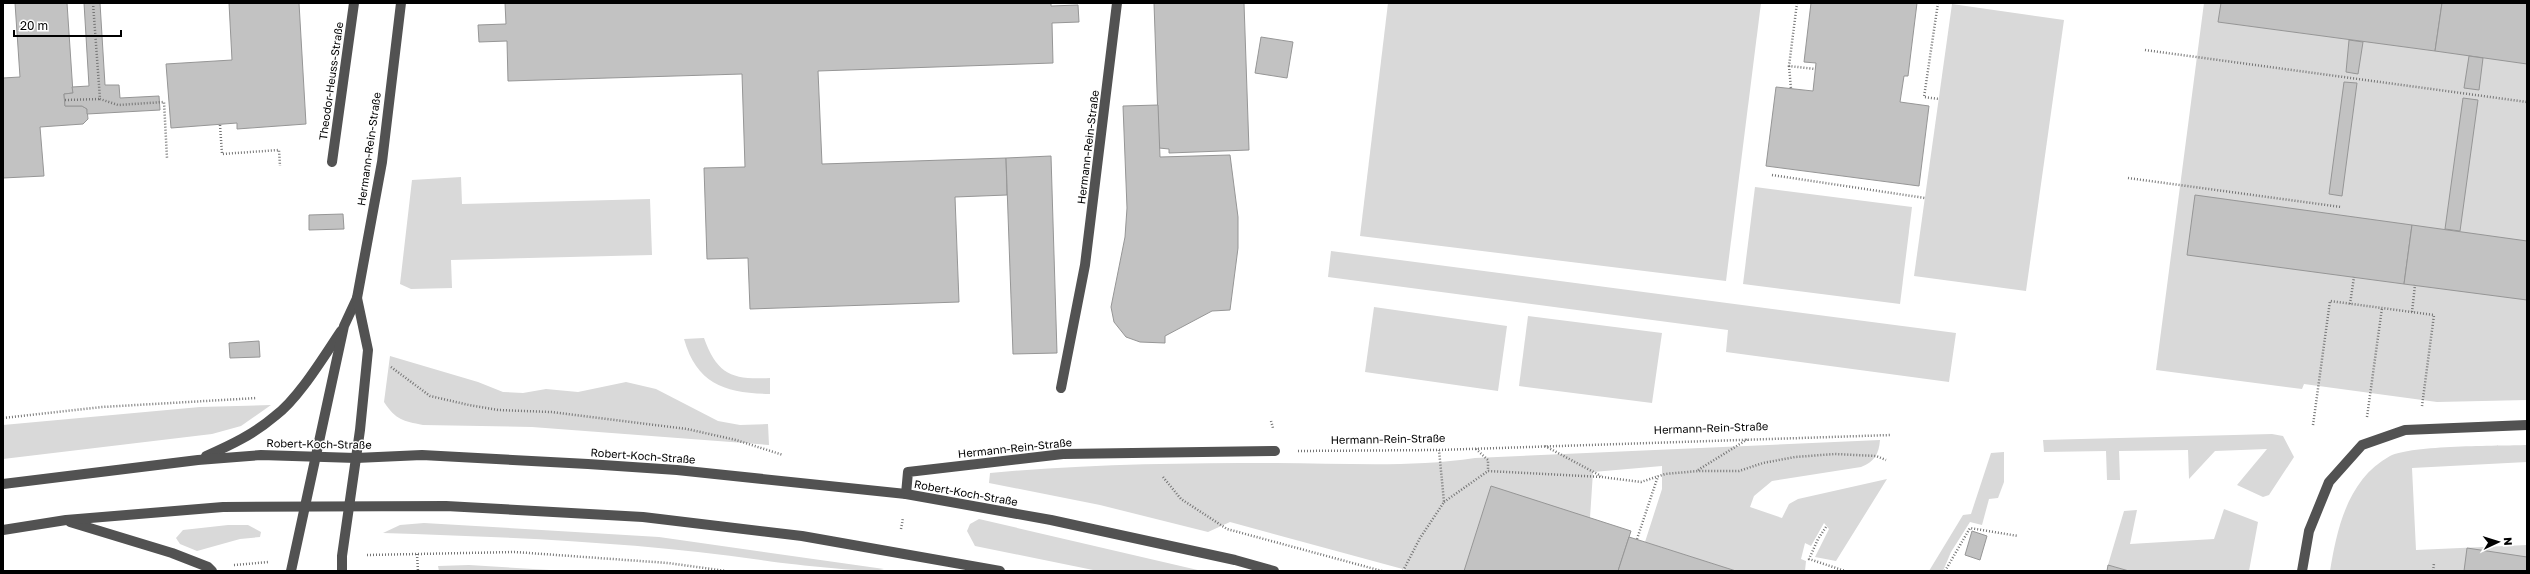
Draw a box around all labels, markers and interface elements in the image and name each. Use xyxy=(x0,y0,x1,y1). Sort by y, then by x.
scale bar xyxy=(14,12,121,38)
text: 20 m xyxy=(20,18,48,33)
street label: Theodor-Heuss-Straße xyxy=(316,21,345,141)
street label: Hermann-Rein-Straße xyxy=(1074,89,1101,205)
street label: Hermann-Rein-Straße xyxy=(354,91,383,207)
street label: Hermann-Rein-Straße xyxy=(1653,419,1769,436)
street label: Hermann-Rein-Straße xyxy=(1331,431,1445,446)
street label: Hermann-Rein-Straße xyxy=(957,435,1073,460)
street label: Robert-Koch-Straße xyxy=(266,436,372,451)
street label: Robert-Koch-Straße xyxy=(590,445,696,466)
street label: Robert-Koch-Straße xyxy=(913,477,1019,508)
north arrow xyxy=(2478,522,2518,562)
text: N xyxy=(2502,537,2515,546)

